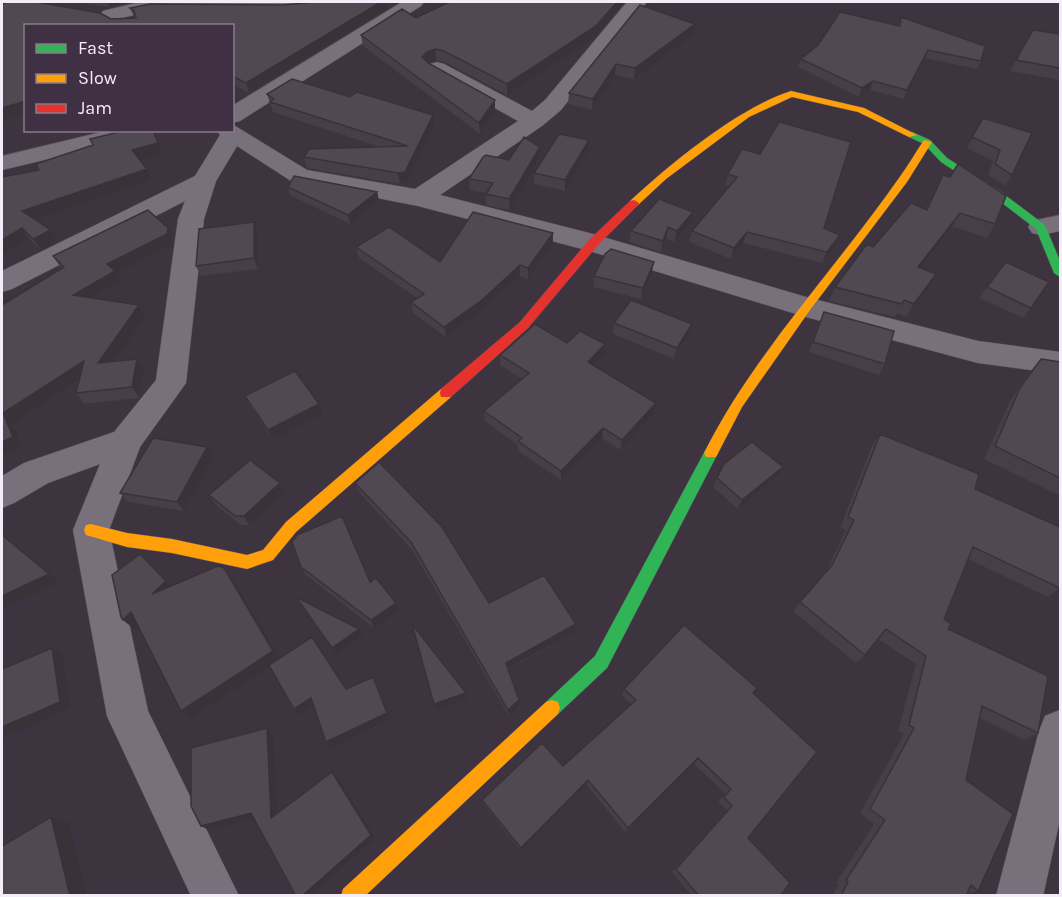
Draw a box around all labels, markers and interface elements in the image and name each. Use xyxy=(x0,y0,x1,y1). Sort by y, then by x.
legend xyxy=(24,24,234,132)
text: Fast xyxy=(78,37,113,59)
text: Slow xyxy=(78,67,117,89)
text: Jam xyxy=(78,97,112,119)

